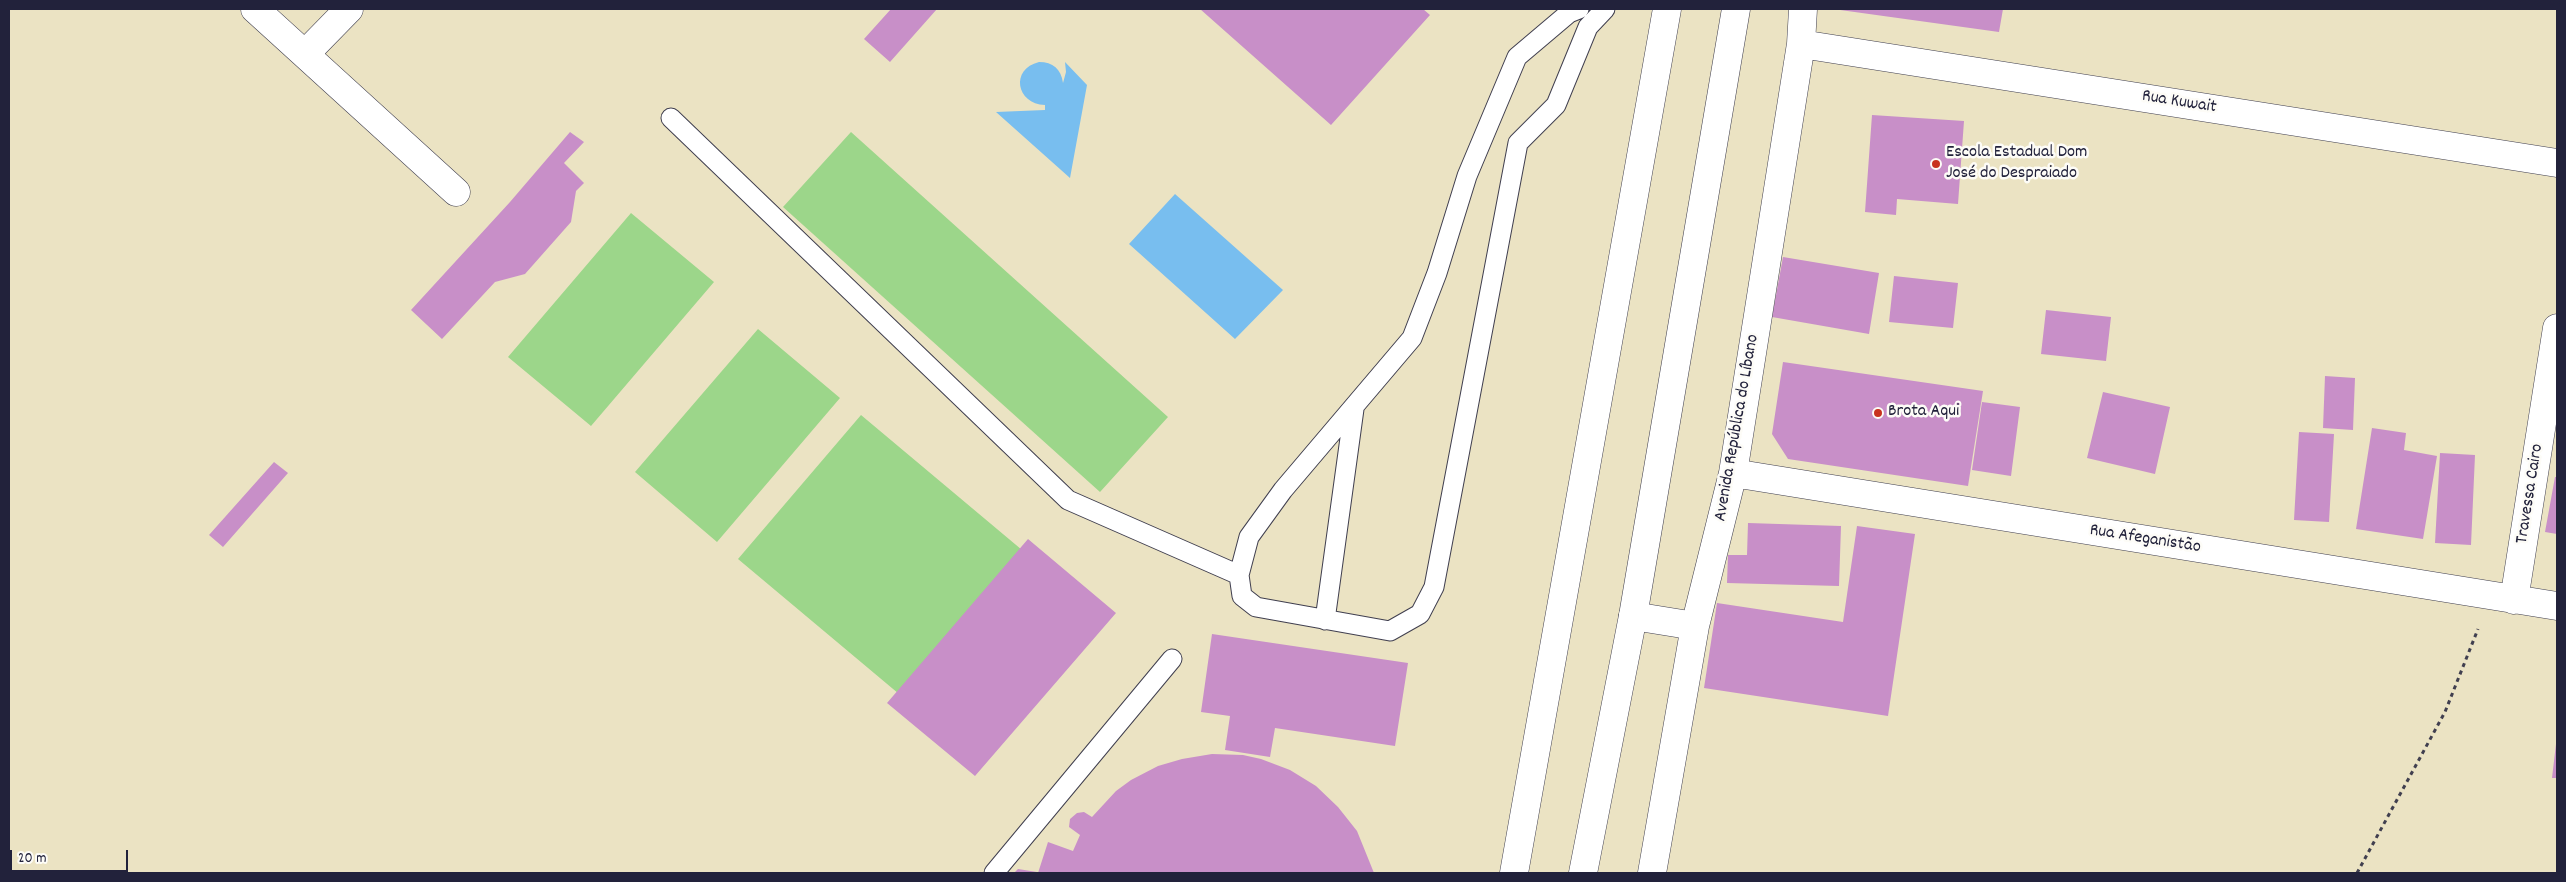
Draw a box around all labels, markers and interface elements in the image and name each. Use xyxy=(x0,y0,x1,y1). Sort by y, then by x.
street label: Rua Kuwait xyxy=(2140,86,2218,120)
place label: Escola Estadual Dom José do Despraiado xyxy=(1946,143,2087,186)
marker: Escola Estadual Dom José do Despraiado xyxy=(1930,158,1942,170)
street label: Avenida República do Líbano xyxy=(1711,333,1765,523)
place label: Brota Aqui xyxy=(1888,402,1959,424)
marker: Brota Aqui xyxy=(1872,407,1884,419)
street label: Travessa Cairo xyxy=(2512,443,2550,545)
street label: Rua Afeganistão xyxy=(2088,521,2202,559)
scale bar xyxy=(12,840,130,872)
text: 20 m xyxy=(18,848,46,870)

